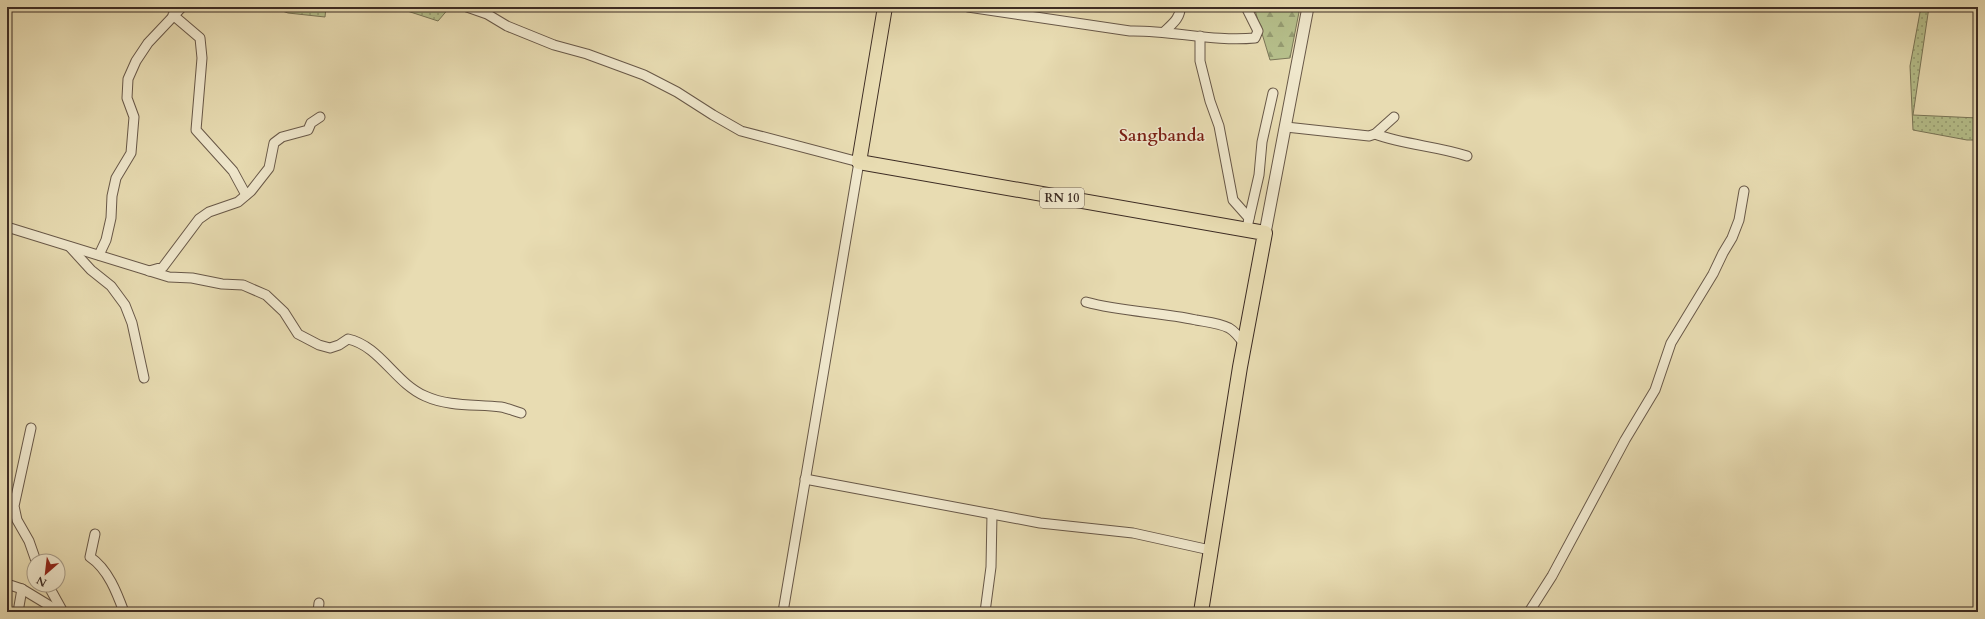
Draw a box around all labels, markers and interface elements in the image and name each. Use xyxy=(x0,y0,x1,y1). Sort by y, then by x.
district label: Sangbanda xyxy=(1119,124,1205,147)
road number: RN 10 xyxy=(1040,188,1084,208)
north arrow xyxy=(26,553,66,593)
text: N xyxy=(33,572,49,590)

